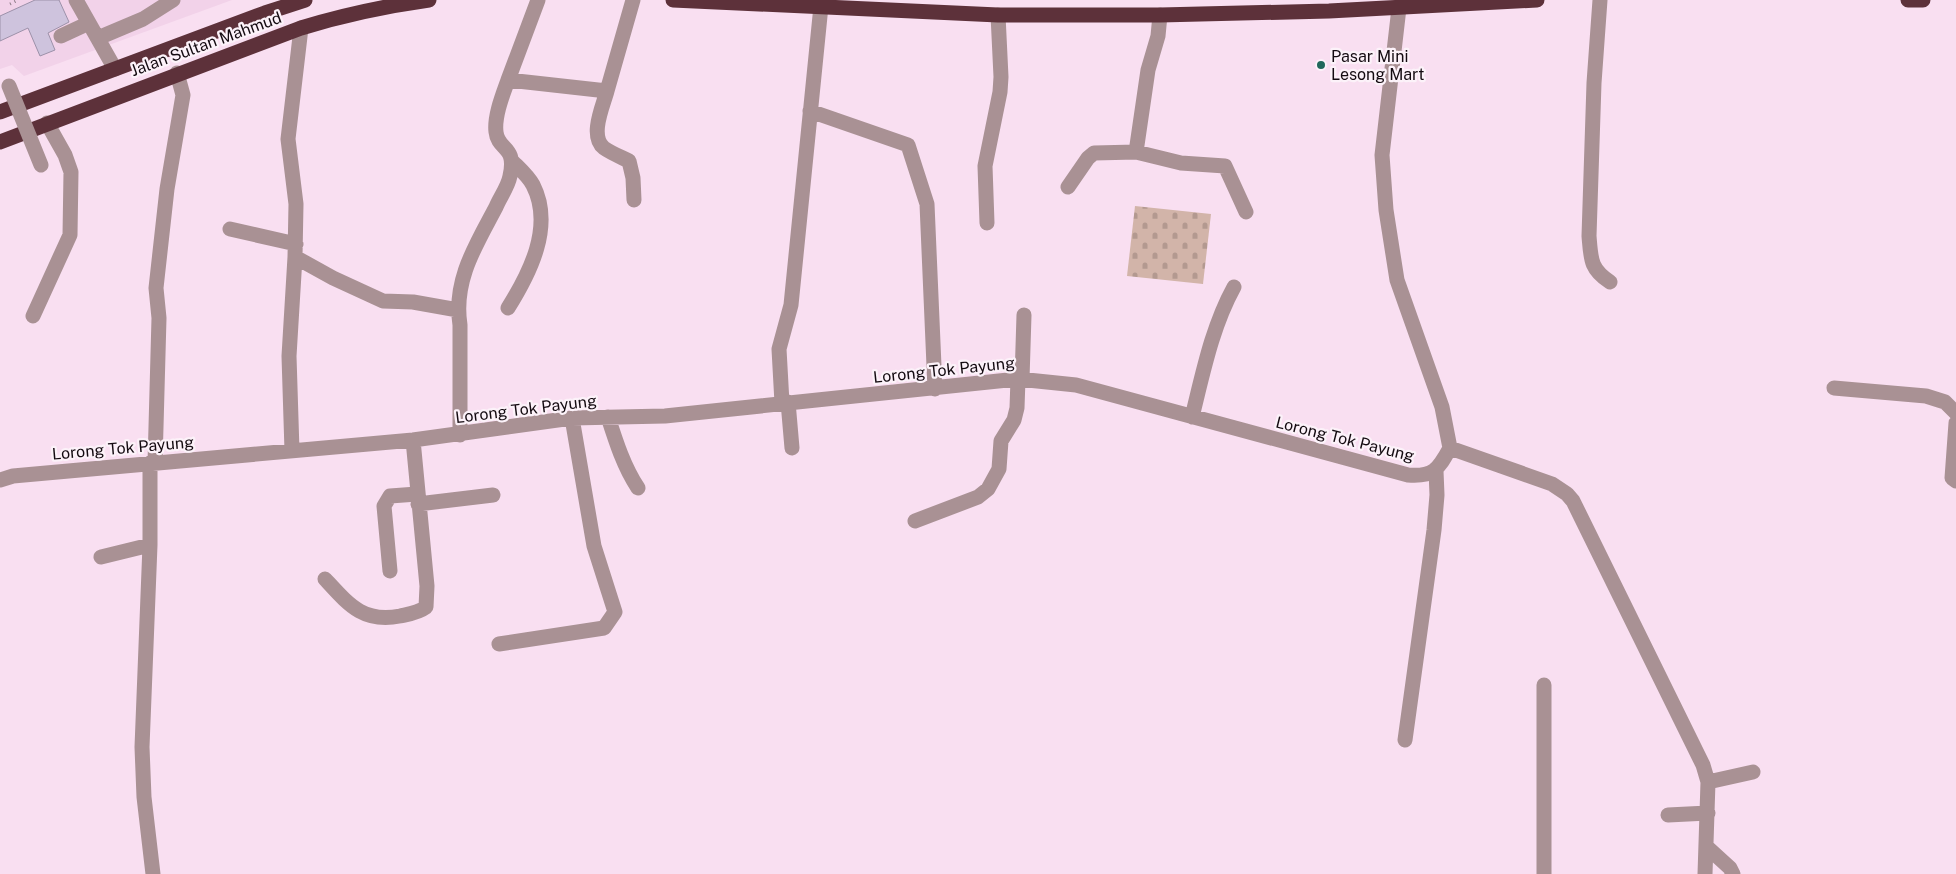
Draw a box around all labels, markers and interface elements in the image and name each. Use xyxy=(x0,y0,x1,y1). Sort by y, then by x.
street label: Jalan Sultan Mahmud xyxy=(128,8,284,80)
place label: Pasar Mini Lesong Mart xyxy=(1331,47,1424,84)
marker: Pasar Mini Lesong Mart xyxy=(1315,59,1327,71)
street label: Lorong Tok Payung xyxy=(872,353,1016,387)
street label: Lorong Tok Payung xyxy=(454,391,598,427)
street label: Lorong Tok Payung xyxy=(1274,413,1416,465)
street label: Lorong Tok Payung xyxy=(51,432,195,464)

